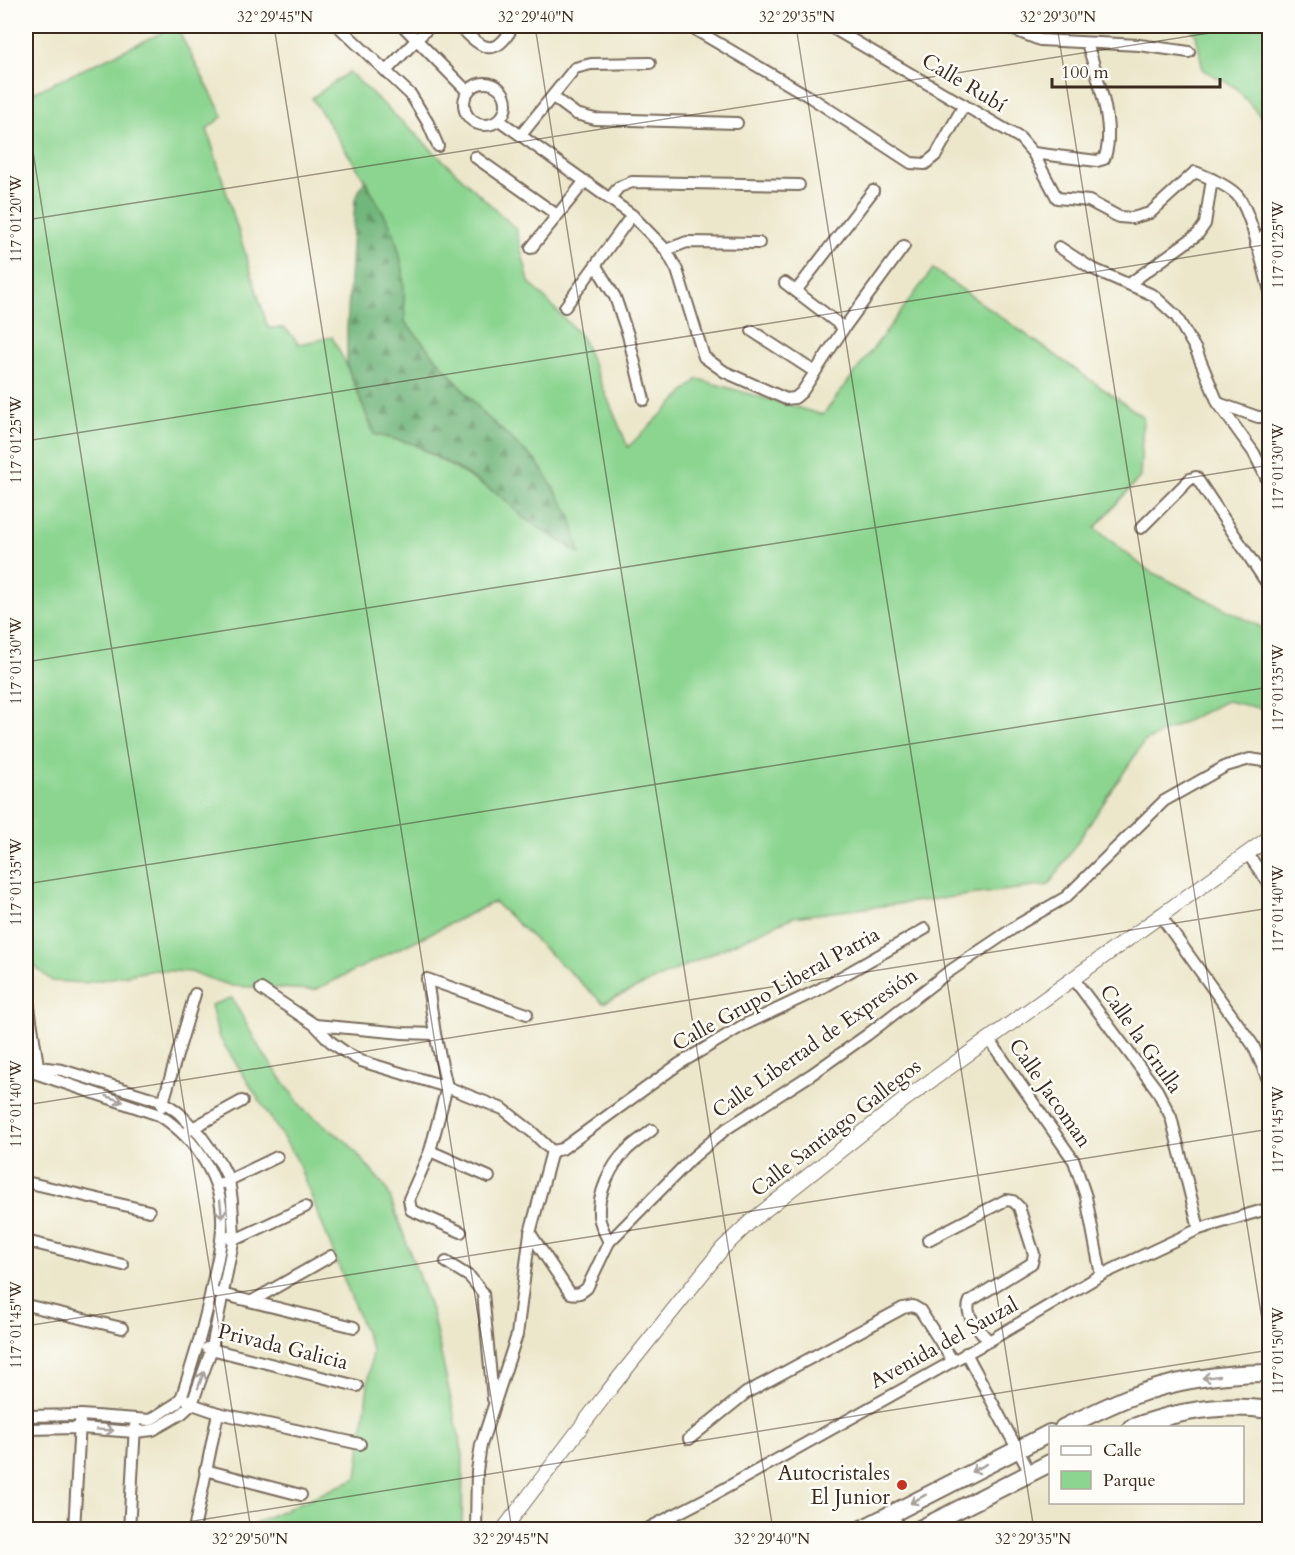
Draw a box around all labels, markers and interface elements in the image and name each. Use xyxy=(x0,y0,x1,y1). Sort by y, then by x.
text: 32°29'45"N xyxy=(237,7,313,27)
text: 32°29'40"N xyxy=(498,7,574,27)
text: 32°29'35"N xyxy=(759,7,835,27)
text: 32°29'30"N xyxy=(1020,7,1096,27)
street label: Calle Rubí xyxy=(916,46,1012,120)
scale bar xyxy=(1052,51,1220,89)
text: 100 m xyxy=(1061,60,1109,85)
text: 117°01'20"W xyxy=(6,175,26,263)
text: 117°01'25"W xyxy=(1268,201,1288,289)
text: 117°01'25"W xyxy=(6,396,26,484)
text: 117°01'30"W xyxy=(1268,423,1288,511)
text: 117°01'30"W xyxy=(6,617,26,705)
text: 117°01'35"W xyxy=(1268,644,1288,732)
text: 117°01'35"W xyxy=(6,838,26,926)
text: 117°01'40"W xyxy=(1268,865,1288,953)
street label: Calle Grupo Liberal Patria xyxy=(667,920,885,1058)
street label: Calle Libertad de Expresión xyxy=(706,961,924,1125)
street label: Calle la Grulla xyxy=(1093,979,1189,1099)
street label: Calle Jacoman xyxy=(1002,1033,1098,1153)
street label: Calle Santiago Gallegos xyxy=(745,1052,927,1204)
text: 117°01'40"W xyxy=(6,1060,26,1148)
text: 117°01'45"W xyxy=(1268,1086,1288,1174)
one-way arrow xyxy=(105,1095,124,1106)
one-way arrow xyxy=(216,1198,227,1218)
text: 117°01'45"W xyxy=(6,1281,26,1369)
street label: Avenida del Sauzal xyxy=(865,1290,1023,1396)
text: 117°01'50"W xyxy=(1268,1307,1288,1395)
street label: Privada Galicia xyxy=(215,1317,351,1377)
one-way arrow xyxy=(196,1371,207,1389)
one-way arrow xyxy=(1202,1372,1222,1383)
one-way arrow xyxy=(94,1424,114,1435)
legend xyxy=(1049,1426,1244,1504)
text: Calle xyxy=(1103,1438,1142,1463)
place label: Autocristales El Junior xyxy=(778,1459,890,1512)
one-way arrow xyxy=(971,1463,989,1475)
text: Parque xyxy=(1103,1468,1156,1493)
marker: Autocristales El Junior xyxy=(895,1478,909,1492)
one-way arrow xyxy=(909,1494,927,1505)
text: 32°29'50"N xyxy=(212,1529,288,1549)
text: 32°29'45"N xyxy=(473,1529,549,1549)
text: 32°29'40"N xyxy=(734,1529,810,1549)
text: 32°29'35"N xyxy=(995,1529,1071,1549)

